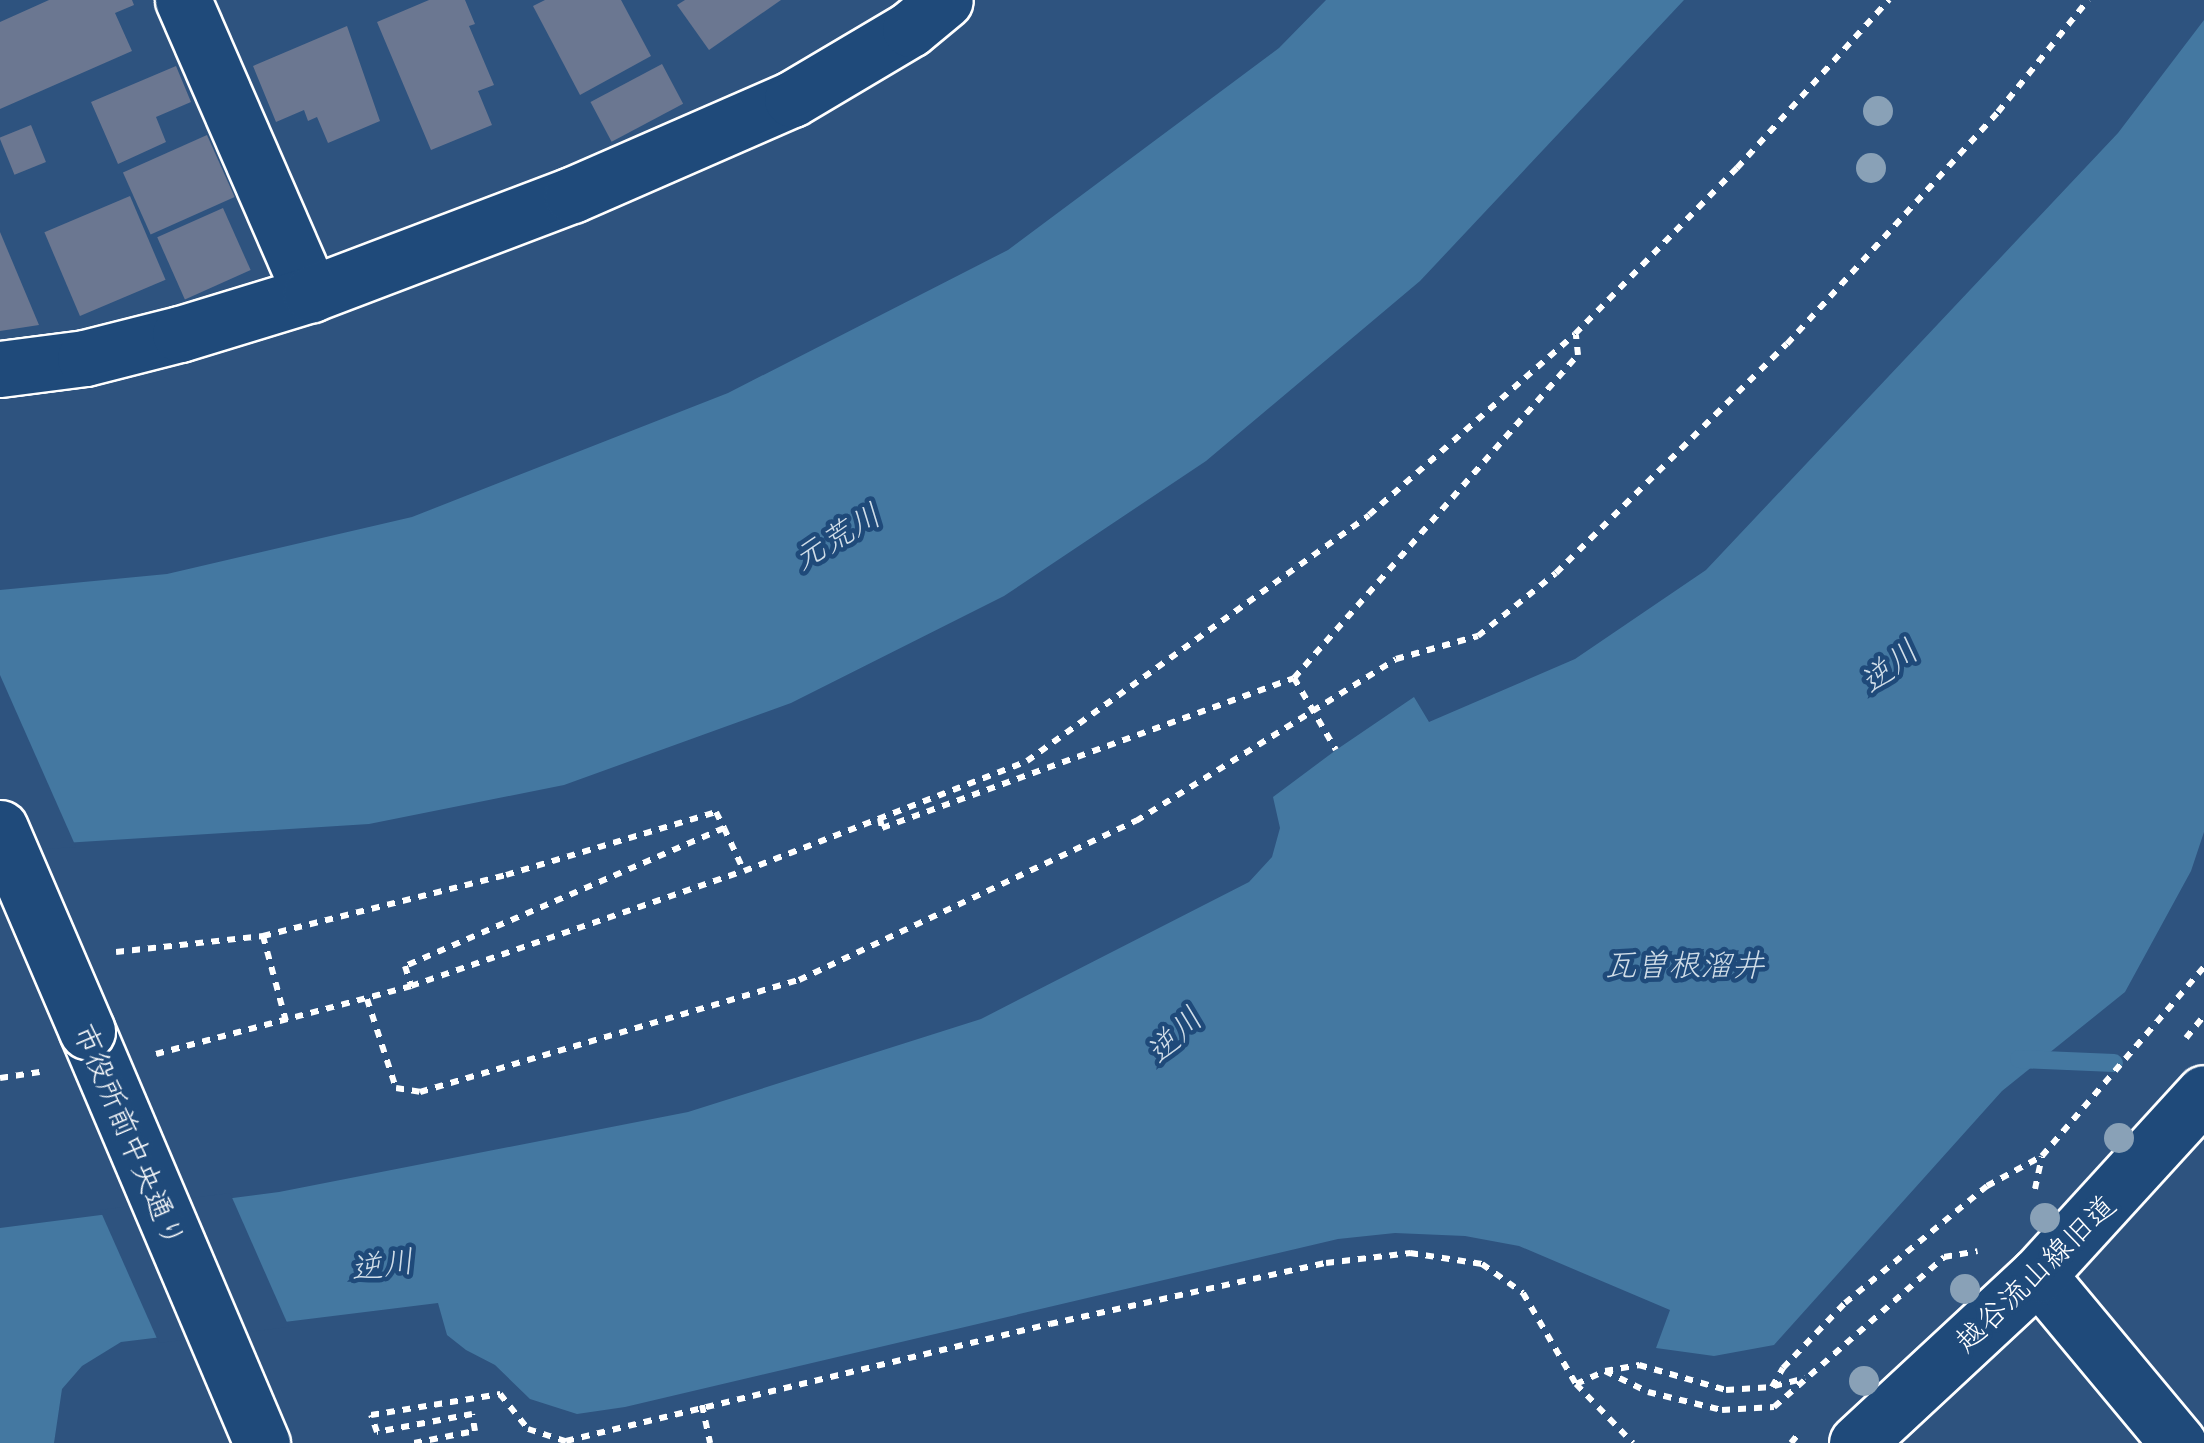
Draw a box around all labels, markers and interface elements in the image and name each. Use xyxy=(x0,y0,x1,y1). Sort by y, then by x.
water label: 元荒川 xyxy=(785,494,887,576)
water label: 逆川 xyxy=(1851,630,1925,700)
water label: 瓦曽根溜井 xyxy=(1604,944,1764,982)
water label: 逆川 xyxy=(1137,998,1209,1070)
street label: 市役所前中央通り xyxy=(68,1018,194,1252)
street label: 越谷流山線旧道 xyxy=(1946,1186,2122,1358)
water label: 逆川 xyxy=(348,1240,416,1286)

